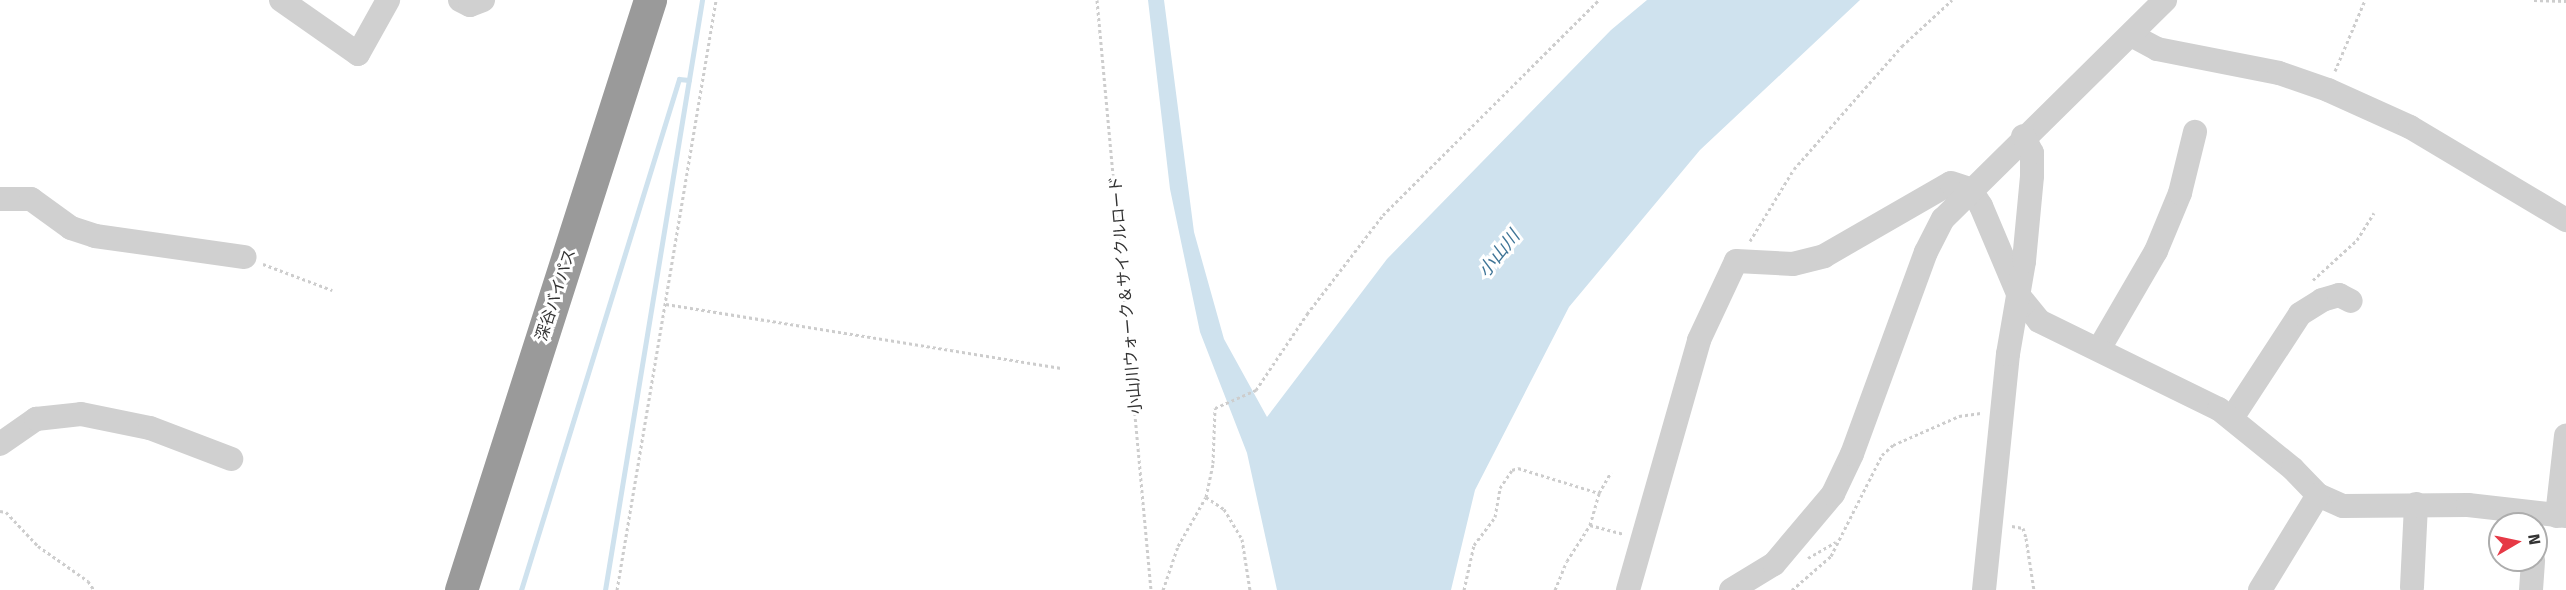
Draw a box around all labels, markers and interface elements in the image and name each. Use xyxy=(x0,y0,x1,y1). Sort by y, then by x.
street label: 小山川ウォーク＆サイクルロード xyxy=(1106,175,1146,415)
water label: 小山川 xyxy=(1474,226,1524,282)
street label: 深谷バイパス xyxy=(532,246,580,344)
north arrow xyxy=(2488,512,2548,572)
text: N xyxy=(2524,533,2545,546)

